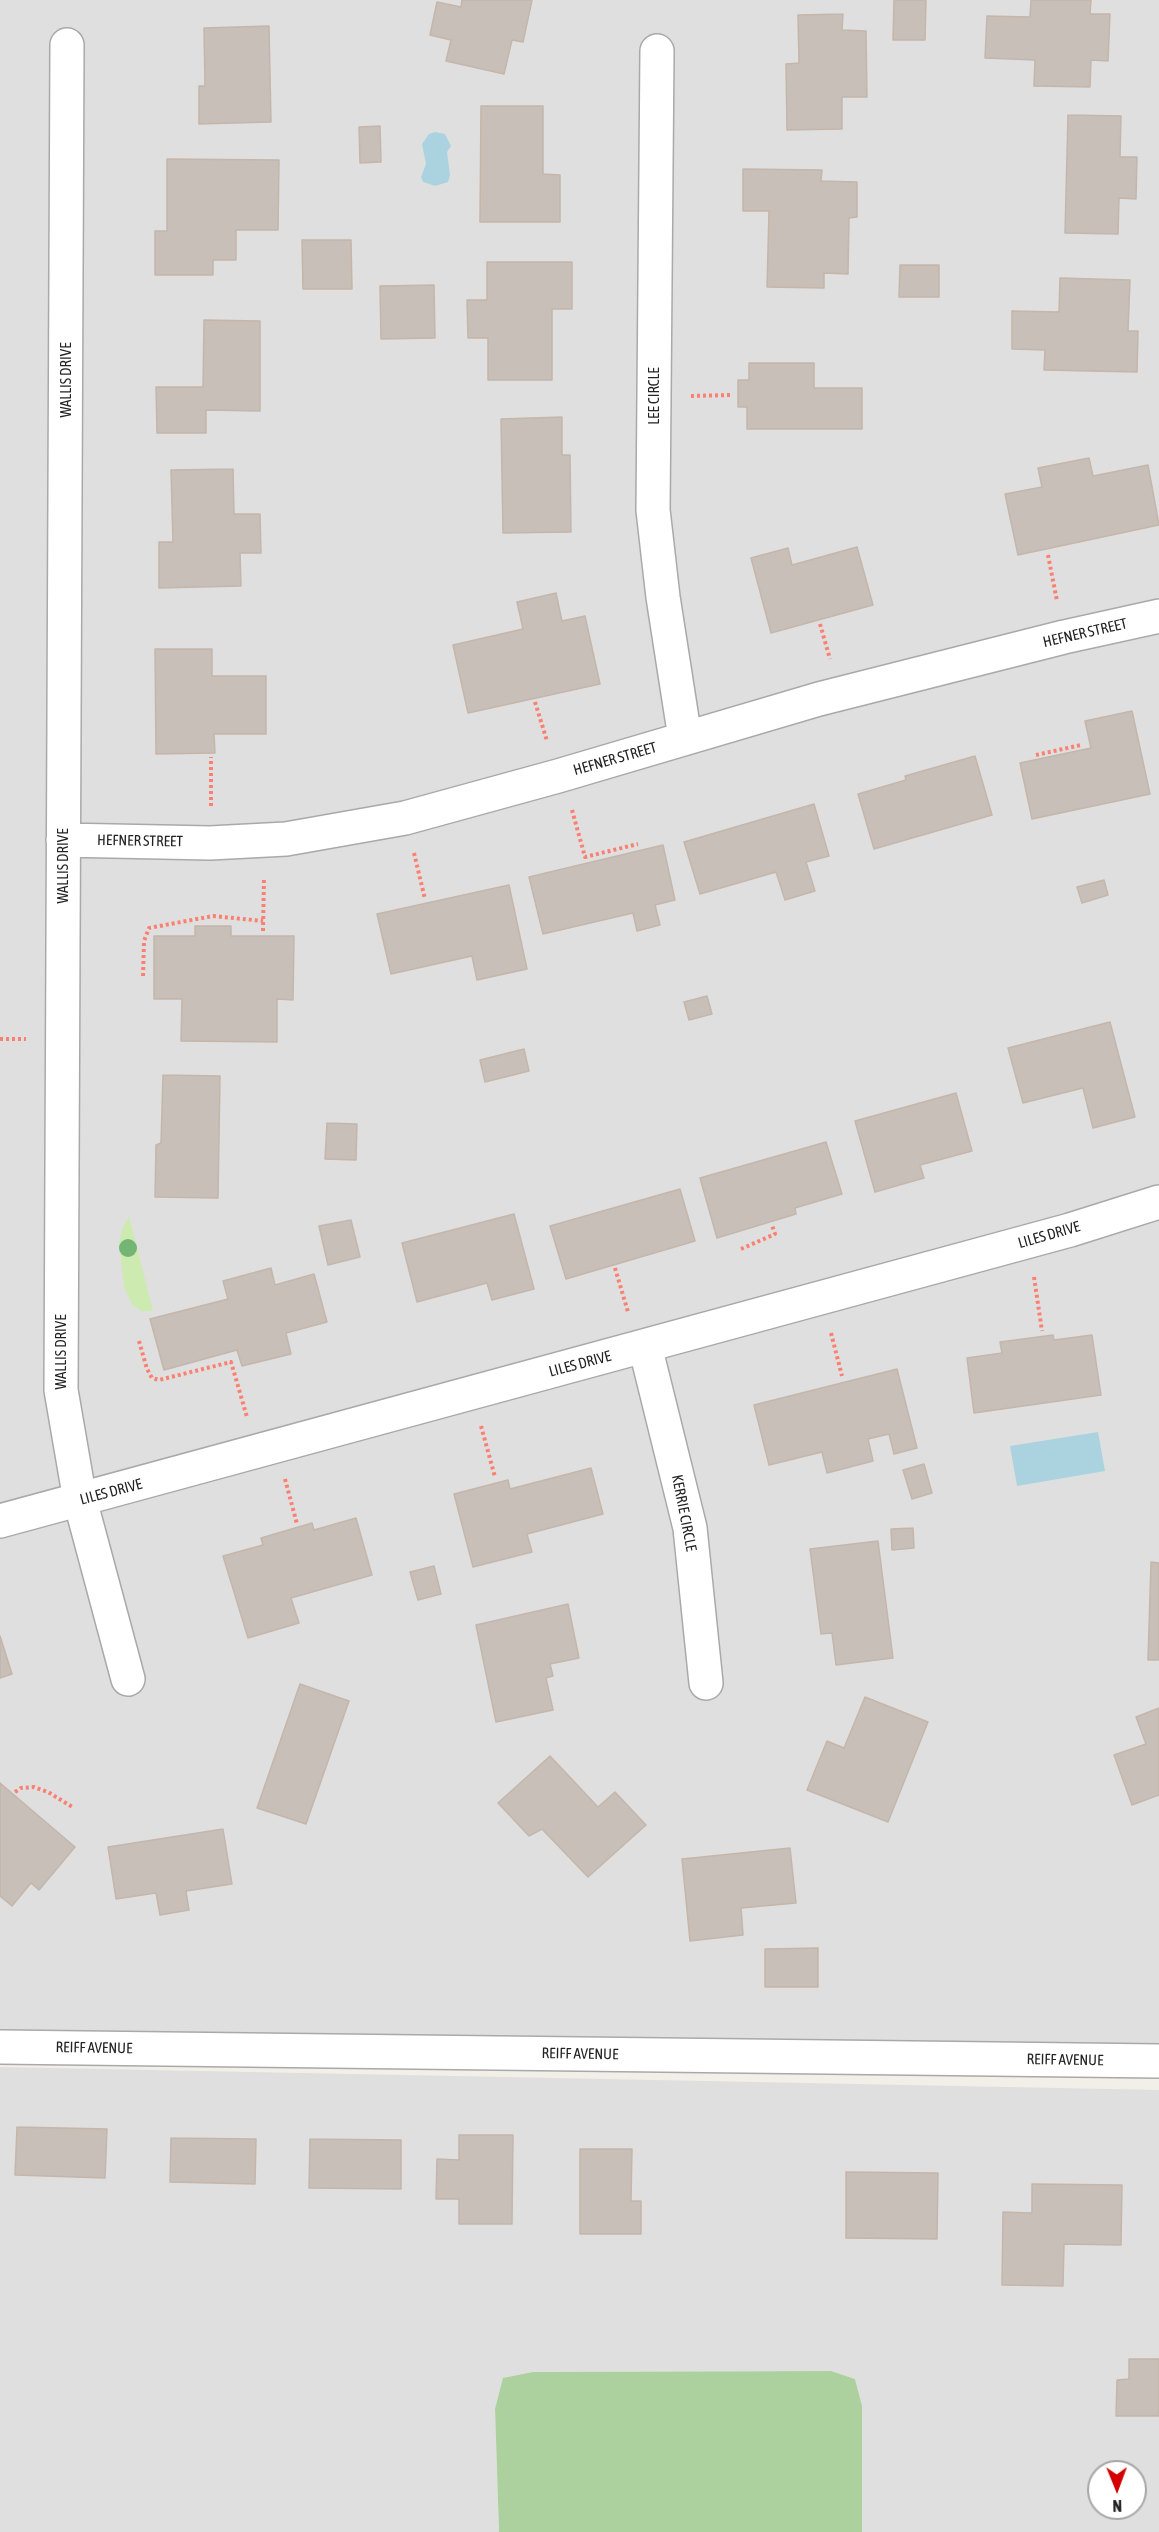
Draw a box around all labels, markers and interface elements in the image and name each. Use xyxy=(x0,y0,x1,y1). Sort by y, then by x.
street label: WALLIS DRIVE xyxy=(57,342,75,418)
street label: LEE CIRCLE xyxy=(645,367,663,425)
street label: HEFNER STREET xyxy=(1041,615,1129,651)
street label: HEFNER STREET xyxy=(571,739,659,779)
street label: WALLIS DRIVE xyxy=(54,828,72,904)
street label: HEFNER STREET xyxy=(97,831,183,851)
street label: LILES DRIVE xyxy=(1016,1218,1082,1252)
street label: WALLIS DRIVE xyxy=(52,1314,70,1390)
street label: LILES DRIVE xyxy=(547,1347,613,1381)
street label: KERRIE CIRCLE xyxy=(668,1473,700,1553)
street label: LILES DRIVE xyxy=(78,1475,144,1509)
street label: REIFF AVENUE xyxy=(55,2038,133,2058)
street label: REIFF AVENUE xyxy=(541,2044,619,2064)
street label: REIFF AVENUE xyxy=(1026,2050,1104,2070)
north arrow xyxy=(1087,2460,1147,2520)
text: N xyxy=(1112,2497,1122,2515)

